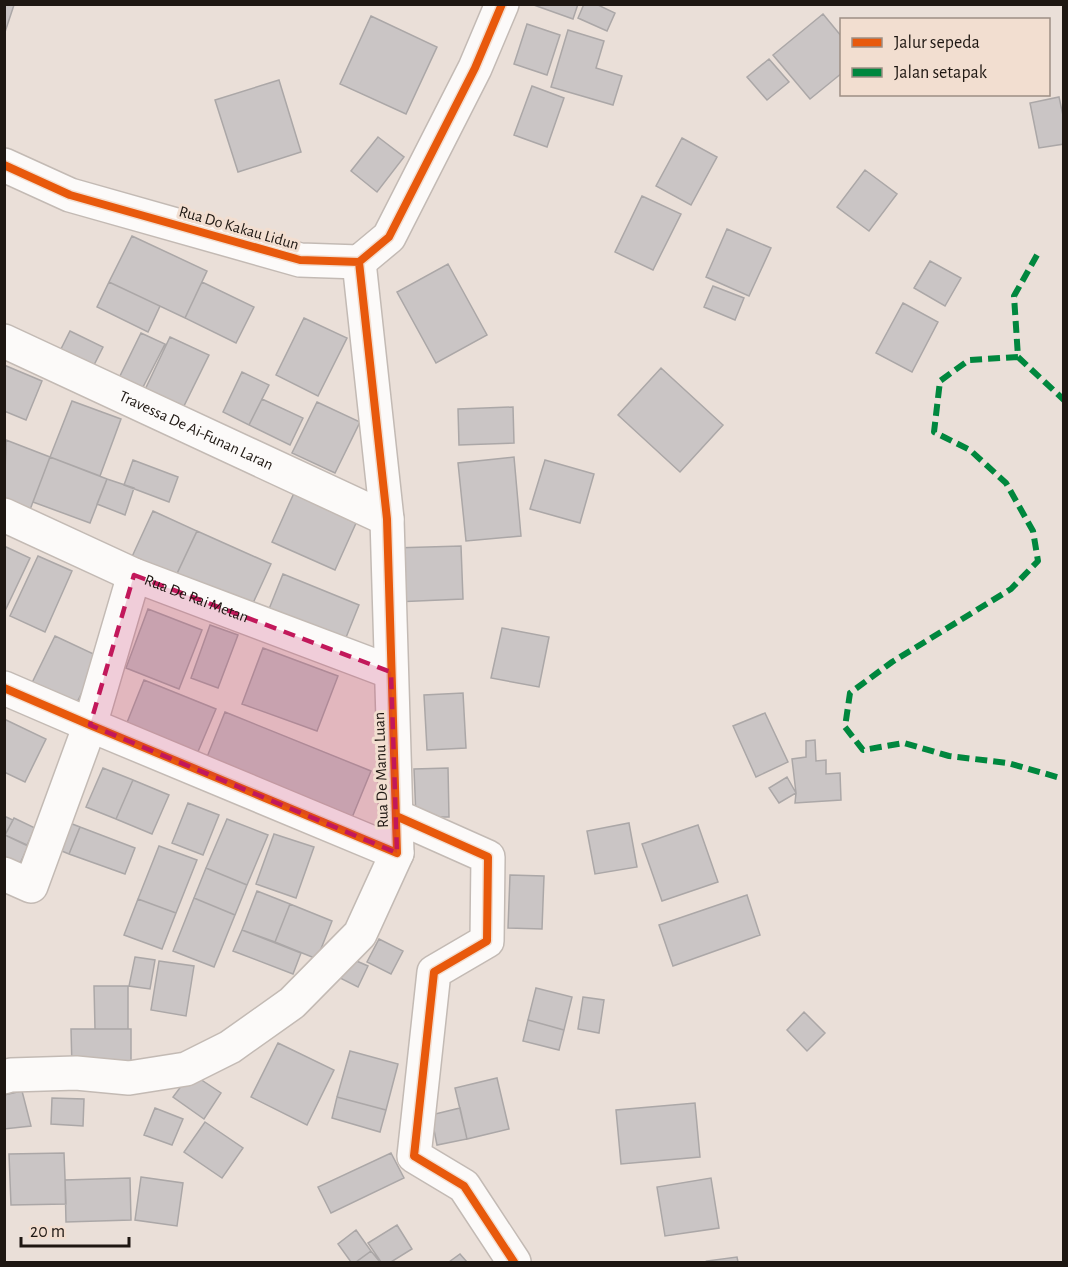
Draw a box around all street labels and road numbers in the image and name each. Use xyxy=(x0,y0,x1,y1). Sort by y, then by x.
street label: Rua Do Kakau Lidun xyxy=(177,203,301,253)
street label: Travessa De Ai-Funan Laran xyxy=(117,388,276,473)
street label: Rua De Rai Metan xyxy=(142,572,251,625)
street label: Rua De Manu Luan xyxy=(371,712,391,828)

